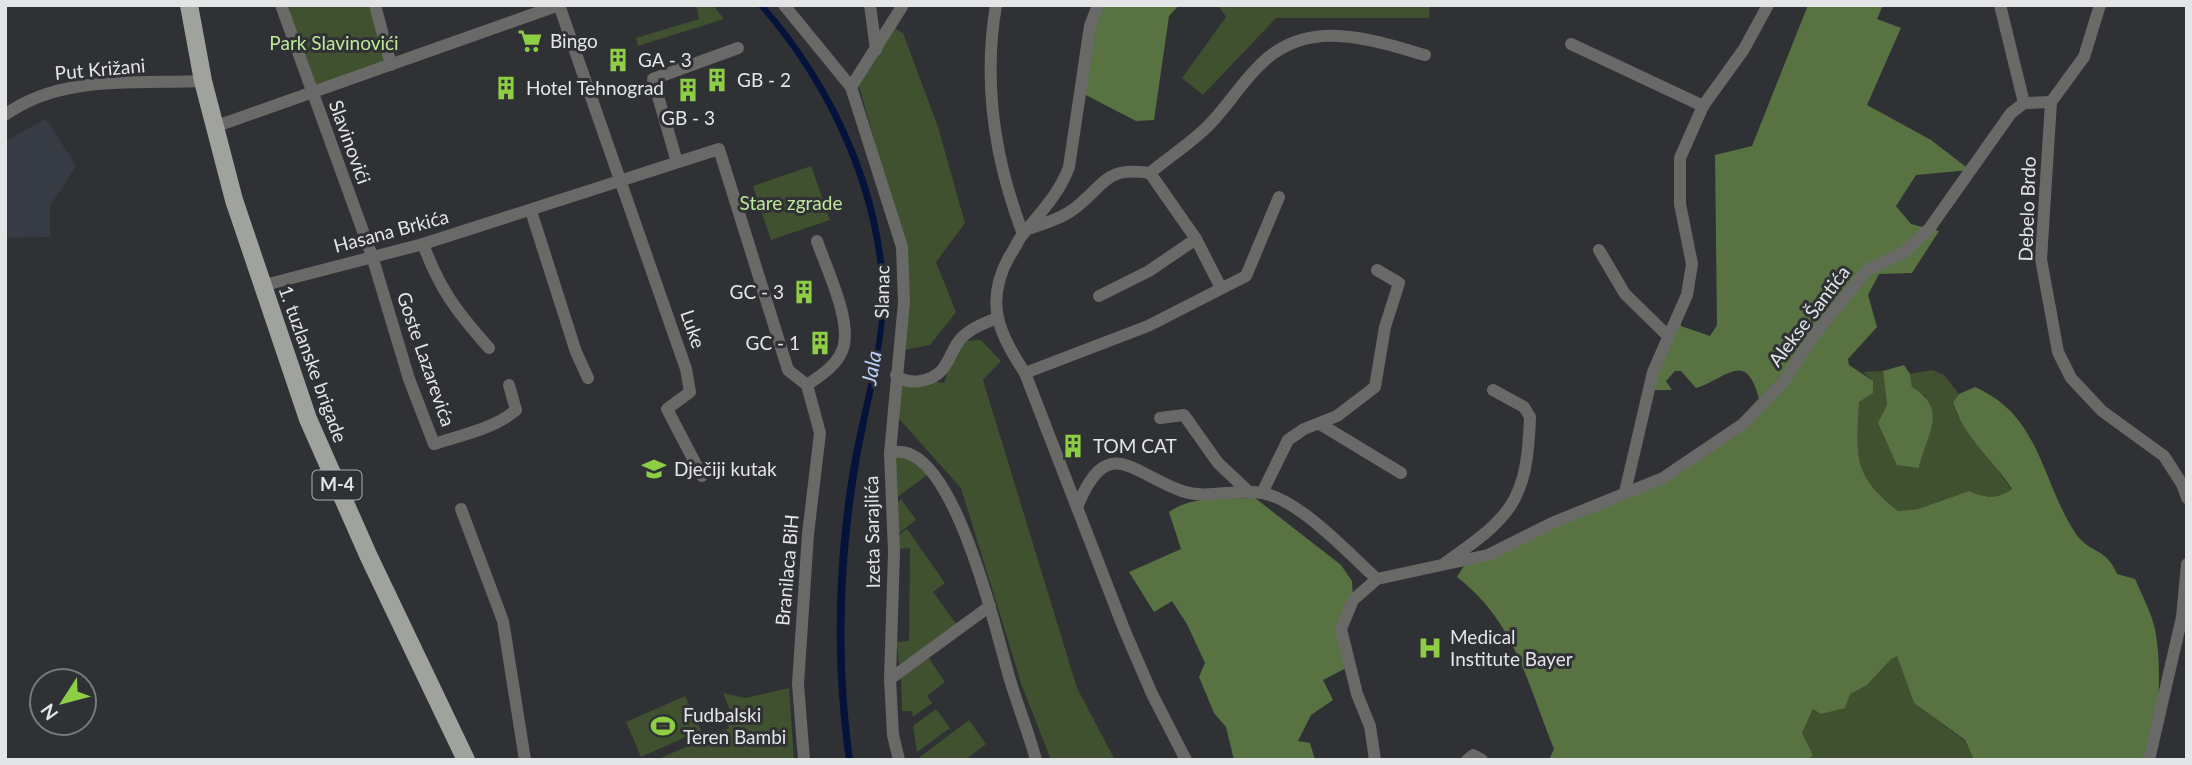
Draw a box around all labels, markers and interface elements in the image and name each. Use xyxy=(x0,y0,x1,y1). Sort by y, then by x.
supermarket icon: Bingo xyxy=(516,27,544,55)
place label: Bingo xyxy=(550,29,598,52)
park label: Park Slavinovići xyxy=(269,31,399,54)
building icon: GA - 3 xyxy=(604,46,632,74)
place label: GA - 3 xyxy=(638,48,692,71)
street label: Put Križani xyxy=(54,53,146,84)
building icon: GB - 2 xyxy=(703,66,731,94)
place label: GB - 2 xyxy=(737,68,791,91)
building icon: Hotel Tehnograd xyxy=(492,74,520,102)
place label: Hotel Tehnograd xyxy=(526,76,664,99)
building icon: GB - 3 xyxy=(674,76,702,104)
street label: Slavinovići xyxy=(325,97,376,187)
place label: GB - 3 xyxy=(661,106,715,129)
street label: Debelo Brdo xyxy=(2013,156,2040,262)
park label: Stare zgrade xyxy=(740,191,842,214)
street label: Hasana Brkića xyxy=(331,204,451,257)
street label: Alekse Šantića xyxy=(1763,261,1854,371)
street label: Slanac xyxy=(870,265,893,319)
building icon: GC - 3 xyxy=(790,278,818,306)
place label: GC - 3 xyxy=(730,280,784,303)
street label: 1. tuzlanske brigade xyxy=(274,282,353,445)
street label: Goste Lazarevića xyxy=(393,288,460,429)
street label: Luke xyxy=(676,307,711,351)
building icon: GC - 1 xyxy=(806,329,834,357)
place label: GC - 1 xyxy=(746,331,800,354)
water label: Jala xyxy=(855,349,886,388)
building icon: TOM CAT xyxy=(1059,432,1087,460)
place label: TOM CAT xyxy=(1093,434,1177,457)
school or university icon: Dječiji kutak xyxy=(640,455,668,483)
place label: Dječiji kutak xyxy=(674,457,777,480)
road number: M-4 xyxy=(312,471,362,500)
street label: Izeta Sarajlića xyxy=(859,476,884,588)
street label: Branilaca BiH xyxy=(770,513,803,627)
place label: Medical Institute Bayer xyxy=(1450,625,1573,670)
hospital icon: Medical Institute Bayer xyxy=(1416,634,1444,662)
north arrow xyxy=(28,667,98,737)
text: N xyxy=(35,700,62,725)
place label: Fudbalski Teren Bambi xyxy=(683,703,786,748)
sports icon: Fudbalski Teren Bambi xyxy=(649,712,677,740)

